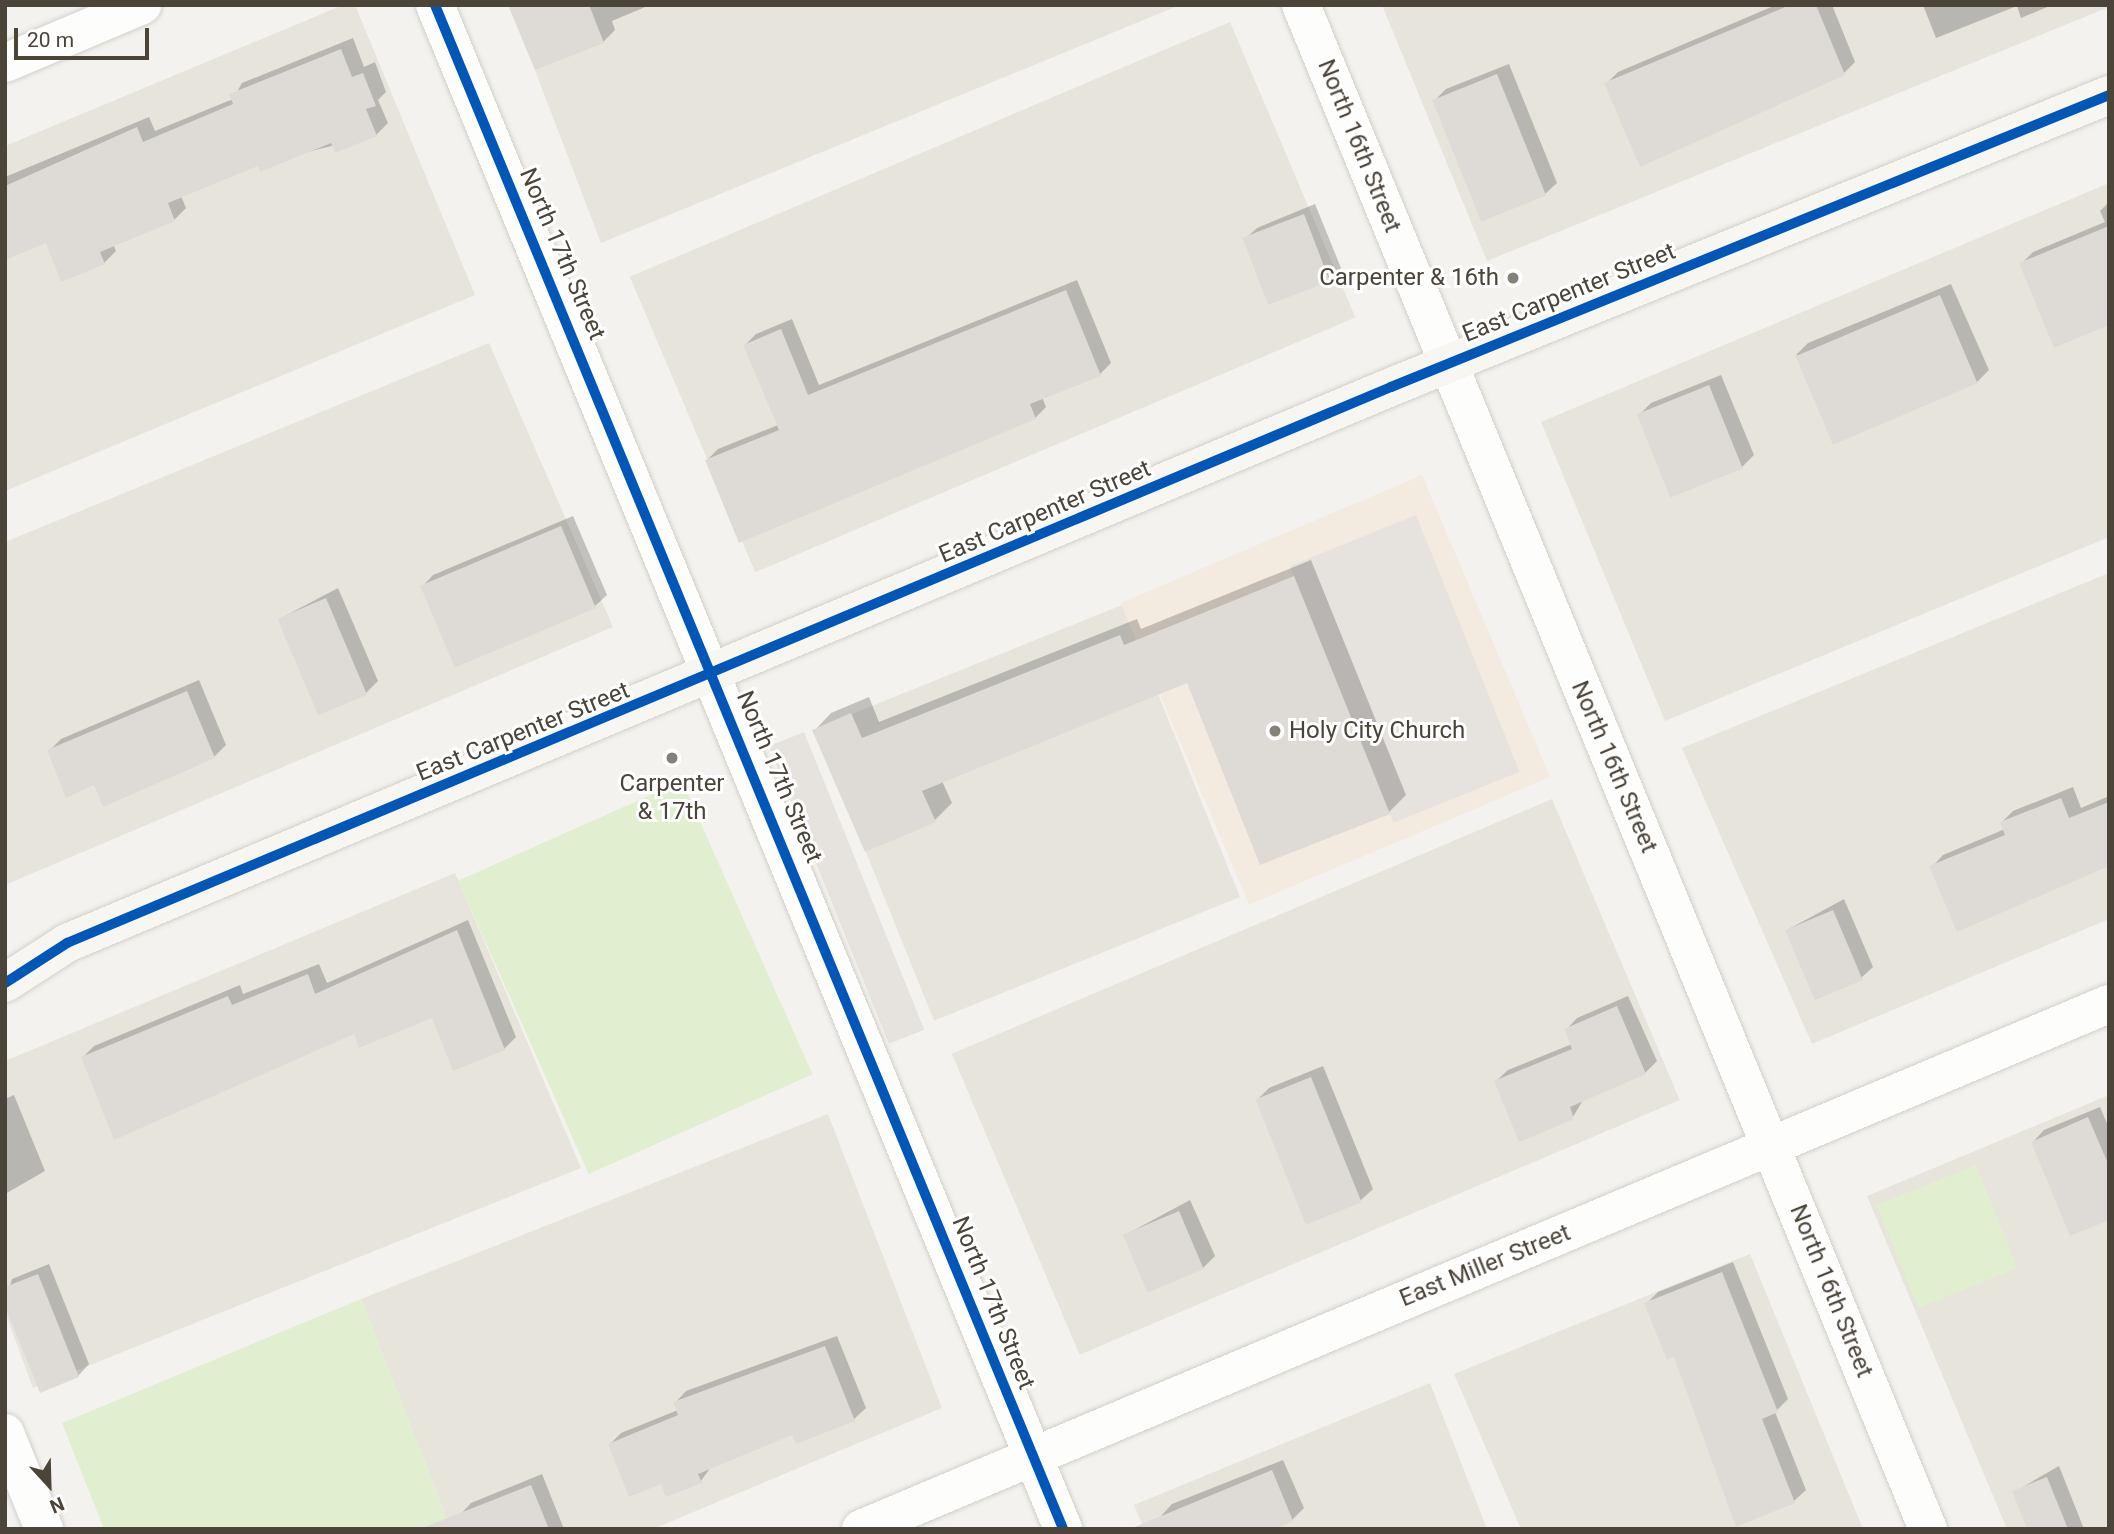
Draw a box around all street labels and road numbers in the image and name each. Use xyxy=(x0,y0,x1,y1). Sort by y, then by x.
street label: North 16th Street xyxy=(1311,55,1407,237)
street label: North 17th Street xyxy=(513,164,611,344)
street label: East Carpenter Street xyxy=(1458,237,1680,349)
street label: East Carpenter Street xyxy=(935,454,1155,570)
street label: East Carpenter Street xyxy=(412,676,634,788)
street label: North 16th Street xyxy=(1565,677,1663,857)
street label: North 17th Street xyxy=(730,687,828,867)
street label: North 16th Street xyxy=(1783,1200,1879,1382)
street label: North 17th Street xyxy=(945,1212,1041,1394)
street label: East Miller Street xyxy=(1395,1219,1575,1313)

